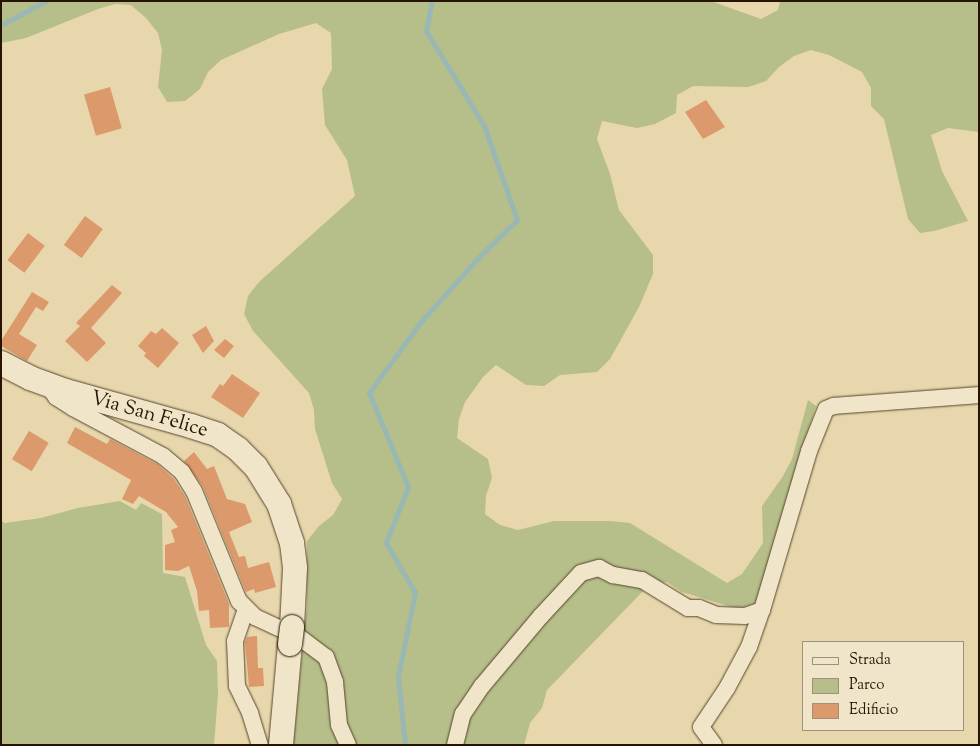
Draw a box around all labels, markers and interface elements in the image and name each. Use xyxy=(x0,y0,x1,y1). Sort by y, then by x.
street label: Via San Felice xyxy=(88,387,210,443)
legend xyxy=(802,641,965,731)
text: Strada xyxy=(849,650,891,671)
text: Parco xyxy=(849,675,885,696)
text: Edificio xyxy=(849,700,898,721)

